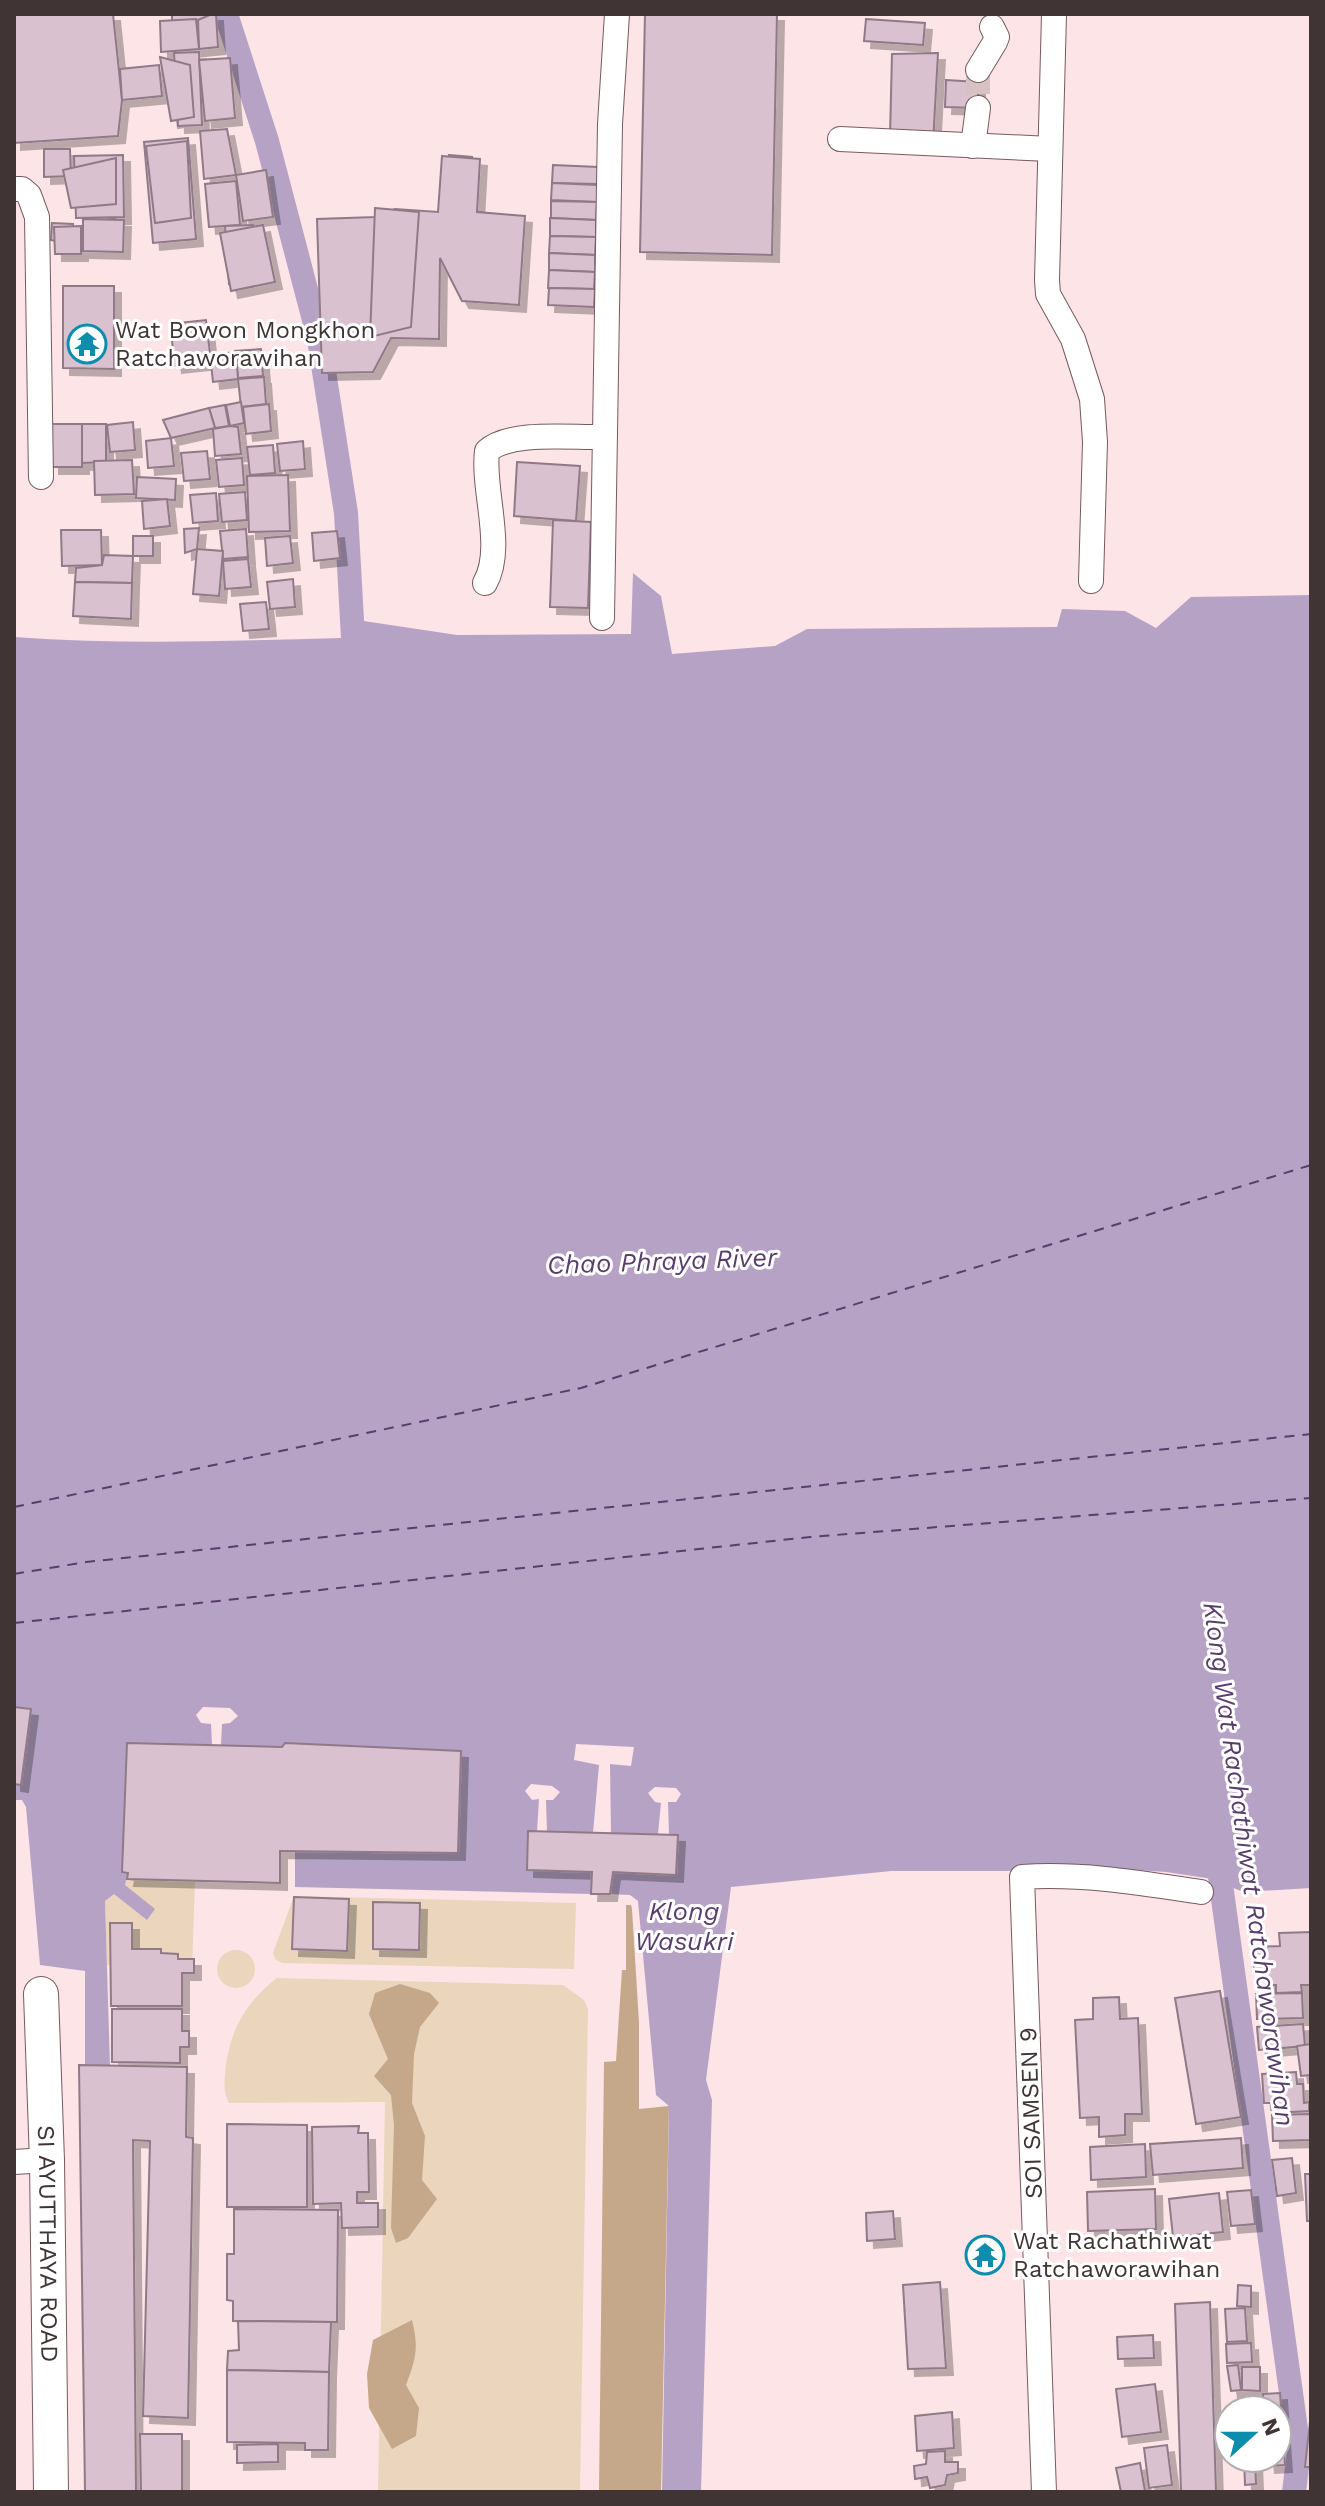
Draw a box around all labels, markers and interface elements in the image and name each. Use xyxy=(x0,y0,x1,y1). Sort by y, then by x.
place label: Wat Bowon Mongkhon Ratchaworawihan xyxy=(115,316,375,372)
temple icon: Wat Bowon Mongkhon Ratchaworawihan xyxy=(66,323,108,365)
water label: Chao Phraya River xyxy=(546,1242,778,1280)
water label: Klong Wat Rachathiwat Ratchaworawihan xyxy=(1197,1600,1301,2128)
water label: Klong Wasukri xyxy=(634,1896,735,1956)
street label: SOI SAMSEN 9 xyxy=(1014,2027,1048,2199)
street label: SI AYUTTHAYA ROAD xyxy=(32,2125,63,2363)
place label: Wat Rachathiwat Ratchaworawihan xyxy=(1013,2227,1220,2283)
temple icon: Wat Rachathiwat Ratchaworawihan xyxy=(964,2234,1006,2276)
north arrow xyxy=(1213,2394,1293,2474)
text: N xyxy=(1257,2415,1286,2439)

